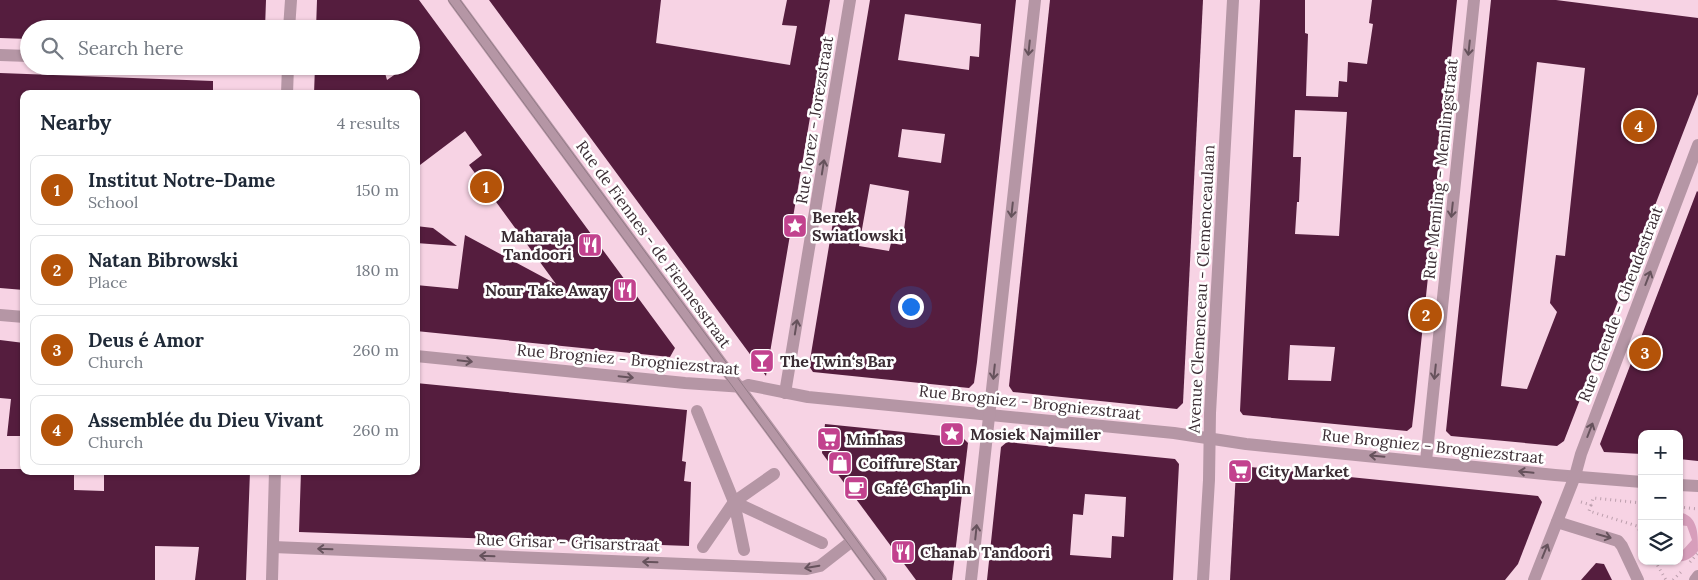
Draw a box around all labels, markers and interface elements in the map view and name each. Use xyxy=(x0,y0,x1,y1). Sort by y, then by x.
search box xyxy=(20,20,420,75)
icon: search xyxy=(38,34,66,62)
street label: Rue Jorez - Jorezstraat xyxy=(791,34,837,205)
text: Search here xyxy=(78,36,184,60)
one-way arrow xyxy=(1024,40,1034,56)
one-way arrow xyxy=(1464,40,1474,56)
street label: Rue Memling - Memlingstraat xyxy=(1418,57,1462,280)
pin: 4 xyxy=(1623,107,1655,145)
text: Nearby xyxy=(40,109,111,136)
text: 4 results xyxy=(337,113,400,133)
street label: Rue de Fiennes - de Fiennesstraat xyxy=(572,136,736,352)
street label: Avenue Clemenceau - Clemenceaulaan xyxy=(1183,144,1219,435)
one-way arrow xyxy=(818,159,828,175)
text: Institut Notre-Dame xyxy=(88,168,275,192)
pin: 1 xyxy=(470,168,502,206)
text: 1 xyxy=(54,180,60,200)
text: 150 m xyxy=(356,180,399,200)
text: School xyxy=(88,192,138,212)
one-way arrow xyxy=(1007,202,1017,218)
one-way arrow xyxy=(1447,202,1457,218)
street label: Rue Gheude - Gheudestraat xyxy=(1573,202,1667,405)
place label: Berek Swiatlowski xyxy=(812,207,904,245)
place icon: Berek Swiatlowski xyxy=(782,213,808,239)
place label: Maharaja Tandoori xyxy=(501,226,573,264)
restaurant icon: Maharaja Tandoori xyxy=(577,232,603,258)
text: Natan Bibrowski xyxy=(88,248,238,272)
text: 2 xyxy=(53,260,61,280)
text: 180 m xyxy=(356,260,399,280)
one-way arrow xyxy=(1644,271,1653,286)
text: Place xyxy=(88,272,127,292)
restaurant icon: Nour Take Away xyxy=(612,277,638,303)
place label: Nour Take Away xyxy=(485,280,608,300)
your location xyxy=(898,294,924,320)
pin: 2 xyxy=(1410,296,1442,334)
one-way arrow xyxy=(792,320,802,336)
text: Deus é Amor xyxy=(88,328,204,352)
pin: 3 xyxy=(1629,334,1661,372)
street label: Rue Brogniez - Brogniezstraat xyxy=(516,339,741,379)
text: 3 xyxy=(53,340,61,360)
text: 260 m xyxy=(353,340,399,360)
bar icon: The Twin‘s Bar xyxy=(749,348,775,374)
place label: The Twin‘s Bar xyxy=(780,351,894,371)
text: Church xyxy=(88,352,143,372)
one-way arrow xyxy=(456,356,472,366)
one-way arrow xyxy=(989,363,999,379)
one-way arrow xyxy=(1430,363,1440,379)
one-way arrow xyxy=(618,372,634,382)
street label: Rue Brogniez - Brogniezstraat xyxy=(918,380,1143,424)
text: Assemblée du Dieu Vivant xyxy=(88,408,323,432)
text: 4 xyxy=(53,420,61,440)
text: 260 m xyxy=(353,420,399,440)
place icon: Mosiek Najmiller xyxy=(939,421,965,447)
one-way arrow xyxy=(1586,423,1595,438)
place label: Mosiek Najmiller xyxy=(970,424,1101,444)
street label: Rue Brogniez - Brogniezstraat xyxy=(1321,424,1546,468)
supermarket icon: Minhas xyxy=(816,426,842,452)
place label: Minhas xyxy=(846,429,903,449)
map controls xyxy=(1638,430,1683,565)
button: + xyxy=(1638,430,1683,475)
text: Church xyxy=(88,432,143,452)
shop icon: Coiffure Star xyxy=(827,450,853,476)
one-way arrow xyxy=(1369,451,1385,461)
place label: Coiffure Star xyxy=(858,453,958,473)
supermarket icon: City Market xyxy=(1227,458,1253,484)
place label: City Market xyxy=(1258,461,1350,481)
one-way arrow xyxy=(1518,467,1534,477)
cafe icon: Café Chaplin xyxy=(843,475,869,501)
button: − xyxy=(1638,475,1683,520)
place label: Café Chaplin xyxy=(874,478,971,498)
button: layers xyxy=(1638,520,1683,565)
one-way arrow xyxy=(971,524,981,540)
street label: Rue Grisar - Grisarstraat xyxy=(476,529,661,555)
one-way arrow xyxy=(1595,531,1611,541)
restaurant icon: Chanab Tandoori xyxy=(890,539,916,565)
place label: Chanab Tandoori xyxy=(920,542,1050,562)
one-way arrow xyxy=(1541,544,1551,559)
one-way arrow xyxy=(317,545,333,554)
one-way arrow xyxy=(480,551,496,560)
one-way arrow xyxy=(642,557,658,566)
one-way arrow xyxy=(804,563,820,573)

